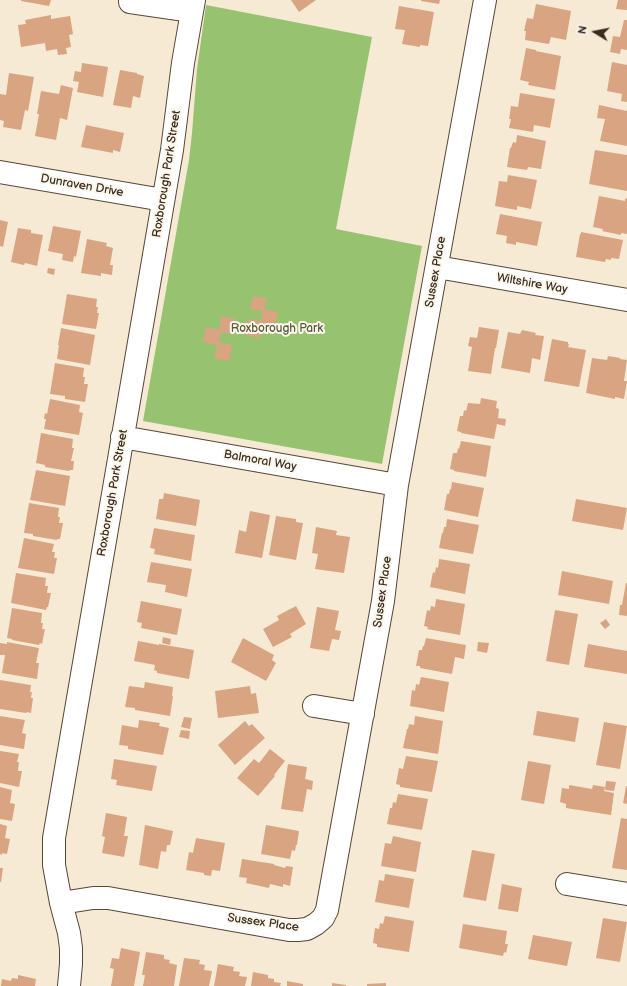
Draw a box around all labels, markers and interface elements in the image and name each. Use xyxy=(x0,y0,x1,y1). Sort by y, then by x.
north arrow xyxy=(575,12,615,52)
text: N xyxy=(576,25,590,35)
street label: Roxborough Park Street xyxy=(150,109,184,239)
street label: Dunraven Drive xyxy=(39,172,125,200)
street label: Sussex Place xyxy=(423,235,449,309)
street label: Wiltshire Way xyxy=(495,271,569,297)
park label: Roxborough Park xyxy=(231,322,323,336)
street label: Roxborough Park Street xyxy=(95,428,131,558)
street label: Balmoral Way xyxy=(222,448,298,474)
street label: Sussex Place xyxy=(371,555,395,629)
street label: Sussex Place xyxy=(226,911,300,935)

